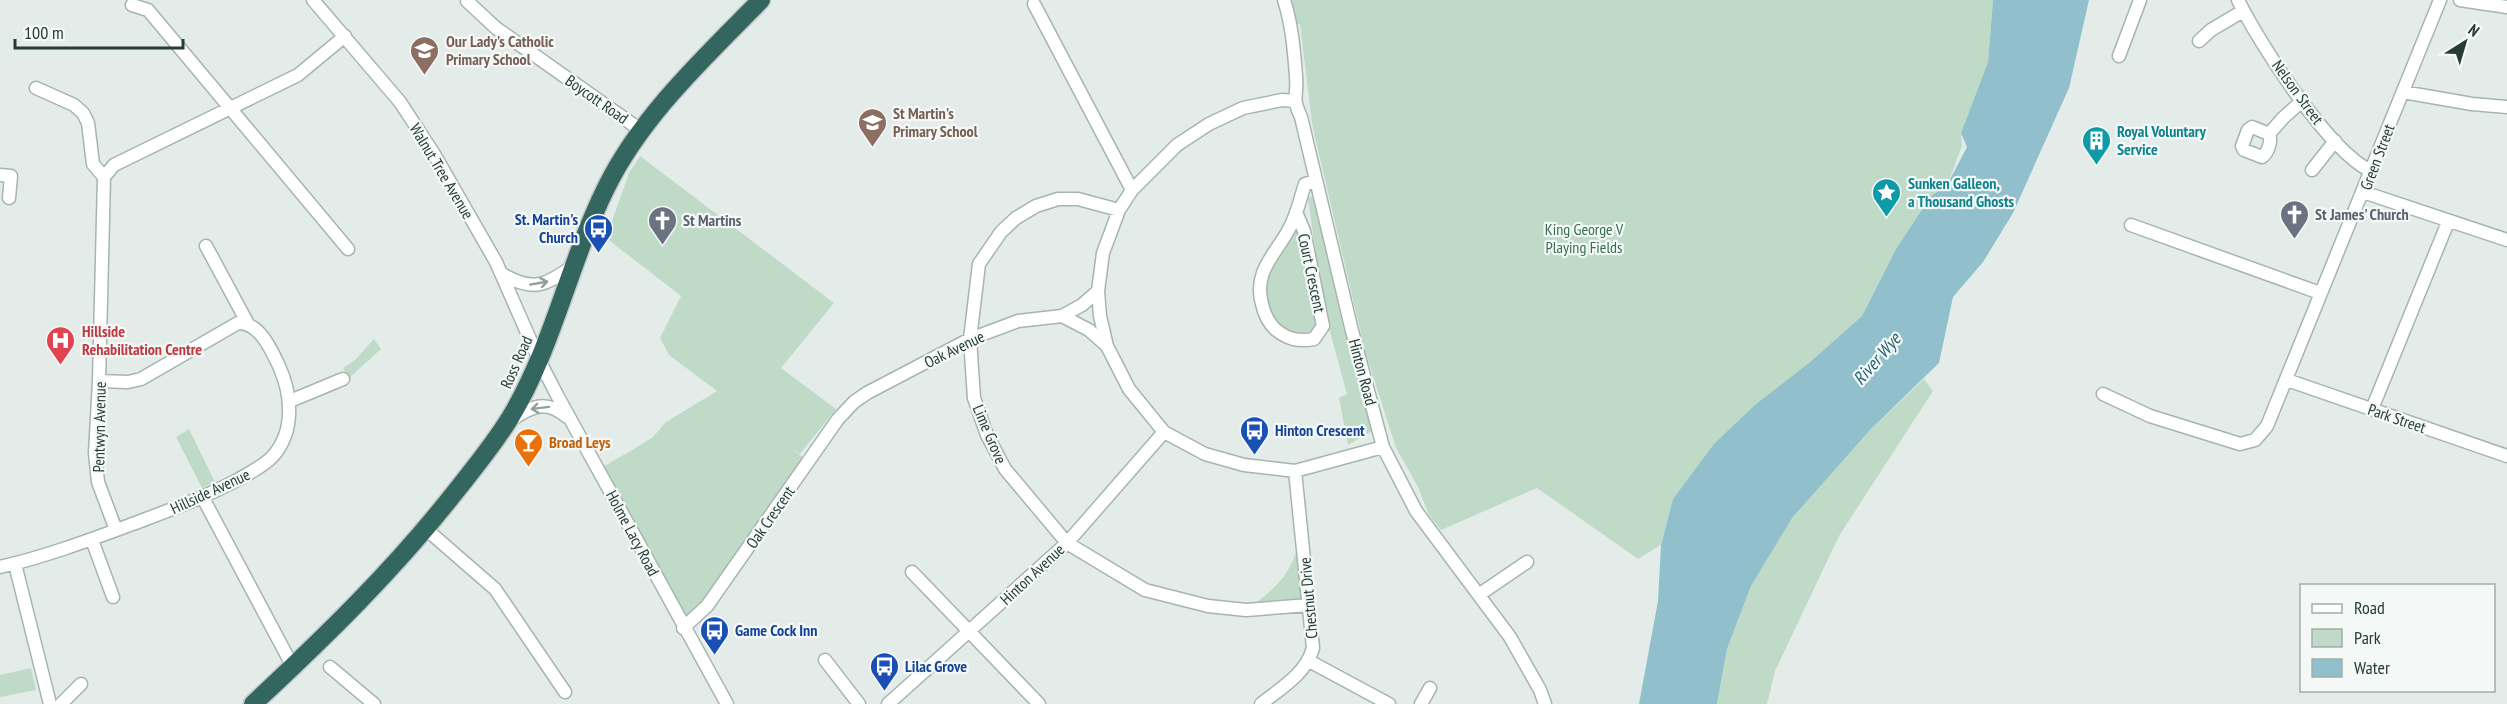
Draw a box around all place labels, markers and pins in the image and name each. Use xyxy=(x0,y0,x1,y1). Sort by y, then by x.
place label: Our Lady's Catholic Primary School xyxy=(446,31,554,69)
school or university icon: Our Lady's Catholic Primary School xyxy=(409,34,441,76)
place label: St Martin's Primary School xyxy=(893,103,978,141)
school or university icon: St Martin's Primary School xyxy=(856,106,888,148)
place label: Royal Voluntary Service xyxy=(2117,121,2206,159)
building icon: Royal Voluntary Service xyxy=(2080,124,2112,166)
place label: Sunken Galleon, a Thousand Ghosts xyxy=(1908,173,2015,211)
place icon: Sunken Galleon, a Thousand Ghosts xyxy=(1871,176,1903,218)
church icon: St James' Church xyxy=(2278,198,2310,240)
church icon: St Martins xyxy=(646,204,678,246)
place label: St James' Church xyxy=(2315,204,2409,224)
place label: St. Martin's Church xyxy=(515,209,578,247)
place label: St Martins xyxy=(683,210,742,230)
bus stop icon: St. Martin's Church xyxy=(583,212,615,254)
place label: Hillside Rehabilitation Centre xyxy=(82,321,202,359)
hospital icon: Hillside Rehabilitation Centre xyxy=(45,324,77,366)
bus stop icon: Hinton Crescent xyxy=(1238,414,1270,456)
place label: Hinton Crescent xyxy=(1275,420,1365,440)
bar icon: Broad Leys xyxy=(512,426,544,468)
place label: Broad Leys xyxy=(549,432,611,452)
bus stop icon: Game Cock Inn xyxy=(698,614,730,656)
place label: Game Cock Inn xyxy=(735,620,817,640)
bus stop icon: Lilac Grove xyxy=(868,650,900,692)
place label: Lilac Grove xyxy=(905,656,967,676)

